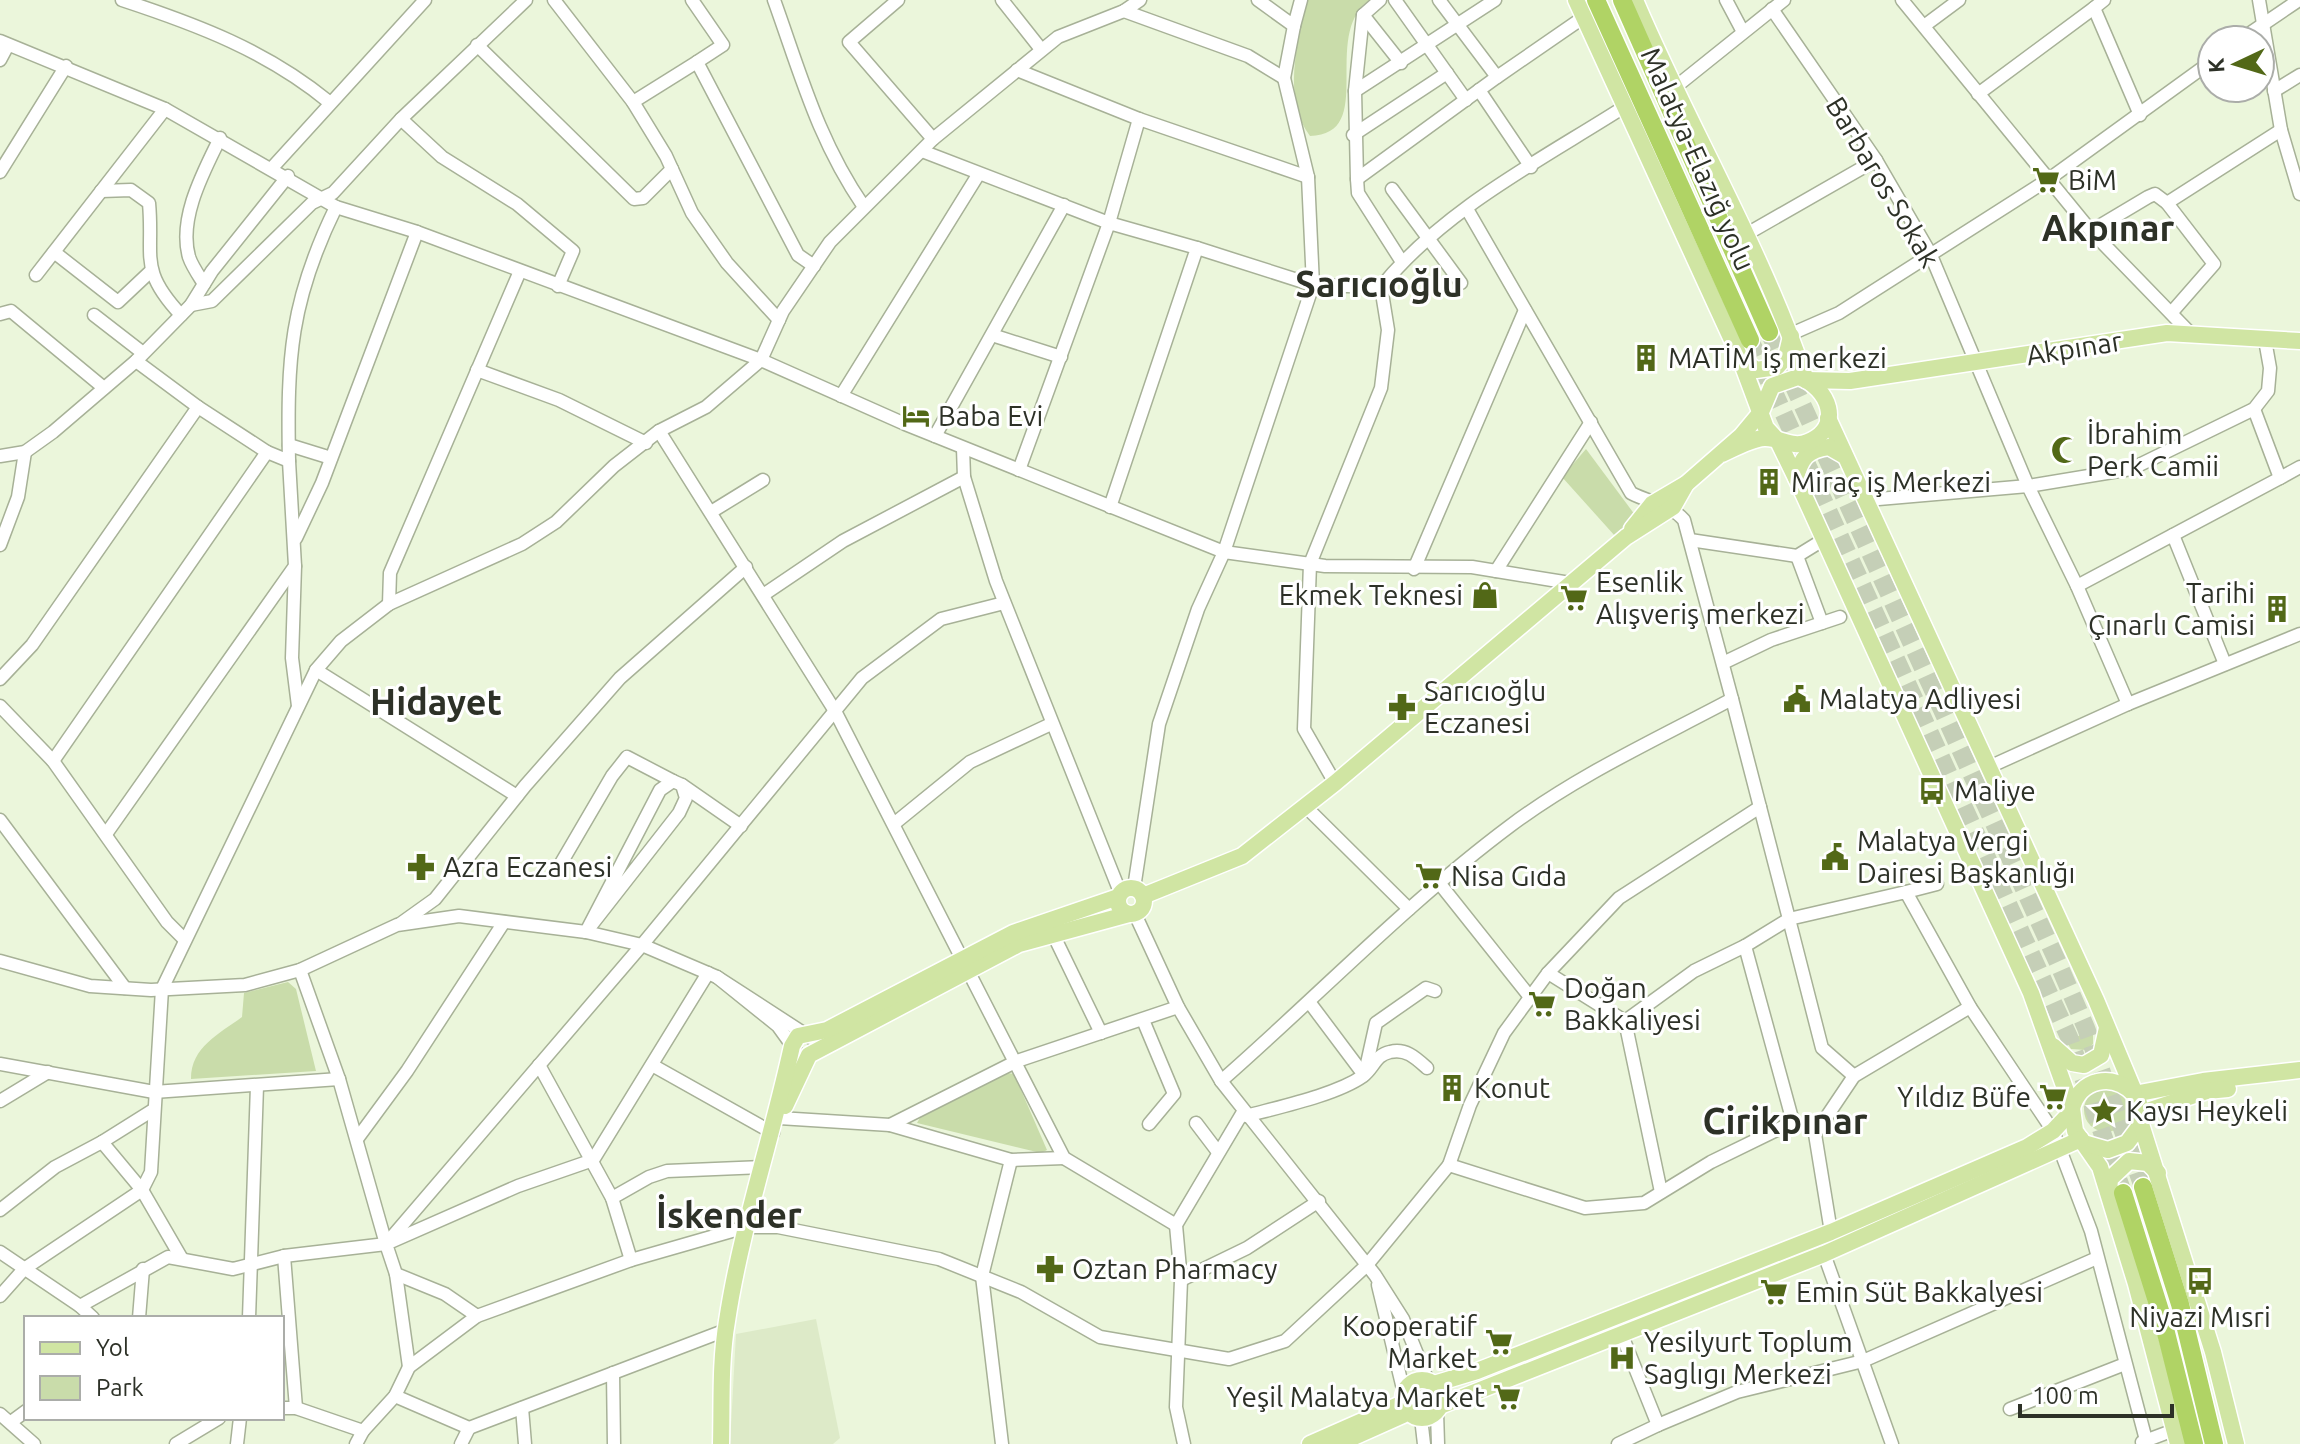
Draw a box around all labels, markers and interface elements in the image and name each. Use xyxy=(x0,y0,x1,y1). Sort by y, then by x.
north arrow xyxy=(2196,24,2276,104)
street label: Malatya-Elazığ yolu xyxy=(1635,43,1761,275)
text: K xyxy=(2203,57,2229,74)
street label: Barbaros Sokak xyxy=(1820,91,1946,272)
place label: BiM xyxy=(2068,164,2117,195)
supermarket icon: BiM xyxy=(2031,165,2061,195)
district label: Akpınar xyxy=(2042,207,2174,248)
district label: Sarıcıoğlu xyxy=(1295,263,1463,304)
street label: Akpınar xyxy=(2024,325,2124,370)
place label: MATİM iş merkezi xyxy=(1668,342,1887,373)
building icon: MATİM iş merkezi xyxy=(1631,343,1661,373)
place label: Baba Evi xyxy=(938,400,1043,431)
hotel icon: Baba Evi xyxy=(901,401,931,431)
place label: İbrahim Perk Camii xyxy=(2087,418,2219,481)
mosque icon: İbrahim Perk Camii xyxy=(2050,435,2080,465)
place label: Miraç iş Merkezi xyxy=(1791,466,1991,497)
building icon: Miraç iş Merkezi xyxy=(1754,467,1784,497)
place label: Esenlik Alışveriş merkezi xyxy=(1596,566,1805,629)
place label: Tarihi Çınarlı Camisi xyxy=(2088,577,2255,640)
place label: Ekmek Teknesi xyxy=(1279,579,1463,610)
shop icon: Ekmek Teknesi xyxy=(1470,580,1500,610)
supermarket icon: Esenlik Alışveriş merkezi xyxy=(1559,583,1589,613)
building icon: Tarihi Çınarlı Camisi xyxy=(2262,594,2292,624)
place label: Sarıcıoğlu Eczanesi xyxy=(1424,675,1546,738)
district label: Hidayet xyxy=(370,681,502,722)
place label: Malatya Adliyesi xyxy=(1819,683,2021,714)
public building icon: Malatya Adliyesi xyxy=(1782,684,1812,714)
pharmacy icon: Sarıcıoğlu Eczanesi xyxy=(1387,692,1417,722)
place label: Maliye xyxy=(1954,775,2036,806)
bus stop icon: Maliye xyxy=(1917,776,1947,806)
place label: Malatya Vergi Dairesi Başkanlığı xyxy=(1857,825,2075,888)
public building icon: Malatya Vergi Dairesi Başkanlığı xyxy=(1820,842,1850,872)
place label: Azra Eczanesi xyxy=(443,851,612,882)
pharmacy icon: Azra Eczanesi xyxy=(406,852,436,882)
place label: Nisa Gıda xyxy=(1451,860,1567,891)
supermarket icon: Nisa Gıda xyxy=(1414,861,1444,891)
place label: Doğan Bakkaliyesi xyxy=(1564,972,1701,1035)
supermarket icon: Doğan Bakkaliyesi xyxy=(1527,989,1557,1019)
place label: Konut xyxy=(1474,1072,1550,1103)
building icon: Konut xyxy=(1437,1073,1467,1103)
place label: Yıldız Büfe xyxy=(1897,1081,2031,1112)
supermarket icon: Yıldız Büfe xyxy=(2038,1082,2068,1112)
place label: Kaysı Heykeli xyxy=(2126,1095,2288,1126)
place icon: Kaysı Heykeli xyxy=(2089,1096,2119,1126)
district label: Cirikpınar xyxy=(1703,1100,1868,1141)
district label: İskender xyxy=(656,1194,802,1235)
place label: Oztan Pharmacy xyxy=(1072,1253,1277,1284)
pharmacy icon: Oztan Pharmacy xyxy=(1035,1254,1065,1284)
bus stop icon: Niyazi Mısri xyxy=(2185,1266,2215,1296)
place label: Emin Süt Bakkalyesi xyxy=(1796,1276,2043,1307)
supermarket icon: Emin Süt Bakkalyesi xyxy=(1759,1277,1789,1307)
place label: Niyazi Mısri xyxy=(2129,1301,2271,1332)
place label: Kooperatif Market xyxy=(1342,1310,1477,1373)
legend xyxy=(24,1316,284,1420)
place label: Yesilyurt Toplum Saglıgı Merkezi xyxy=(1644,1326,1853,1389)
supermarket icon: Kooperatif Market xyxy=(1484,1327,1514,1357)
text: Yol xyxy=(96,1334,129,1361)
hospital icon: Yesilyurt Toplum Saglıgı Merkezi xyxy=(1607,1343,1637,1373)
scale bar xyxy=(2020,1368,2172,1418)
text: Park xyxy=(96,1374,144,1401)
place label: Yeşil Malatya Market xyxy=(1227,1381,1485,1412)
supermarket icon: Yeşil Malatya Market xyxy=(1492,1382,1522,1412)
text: 100 m xyxy=(2032,1382,2099,1409)

